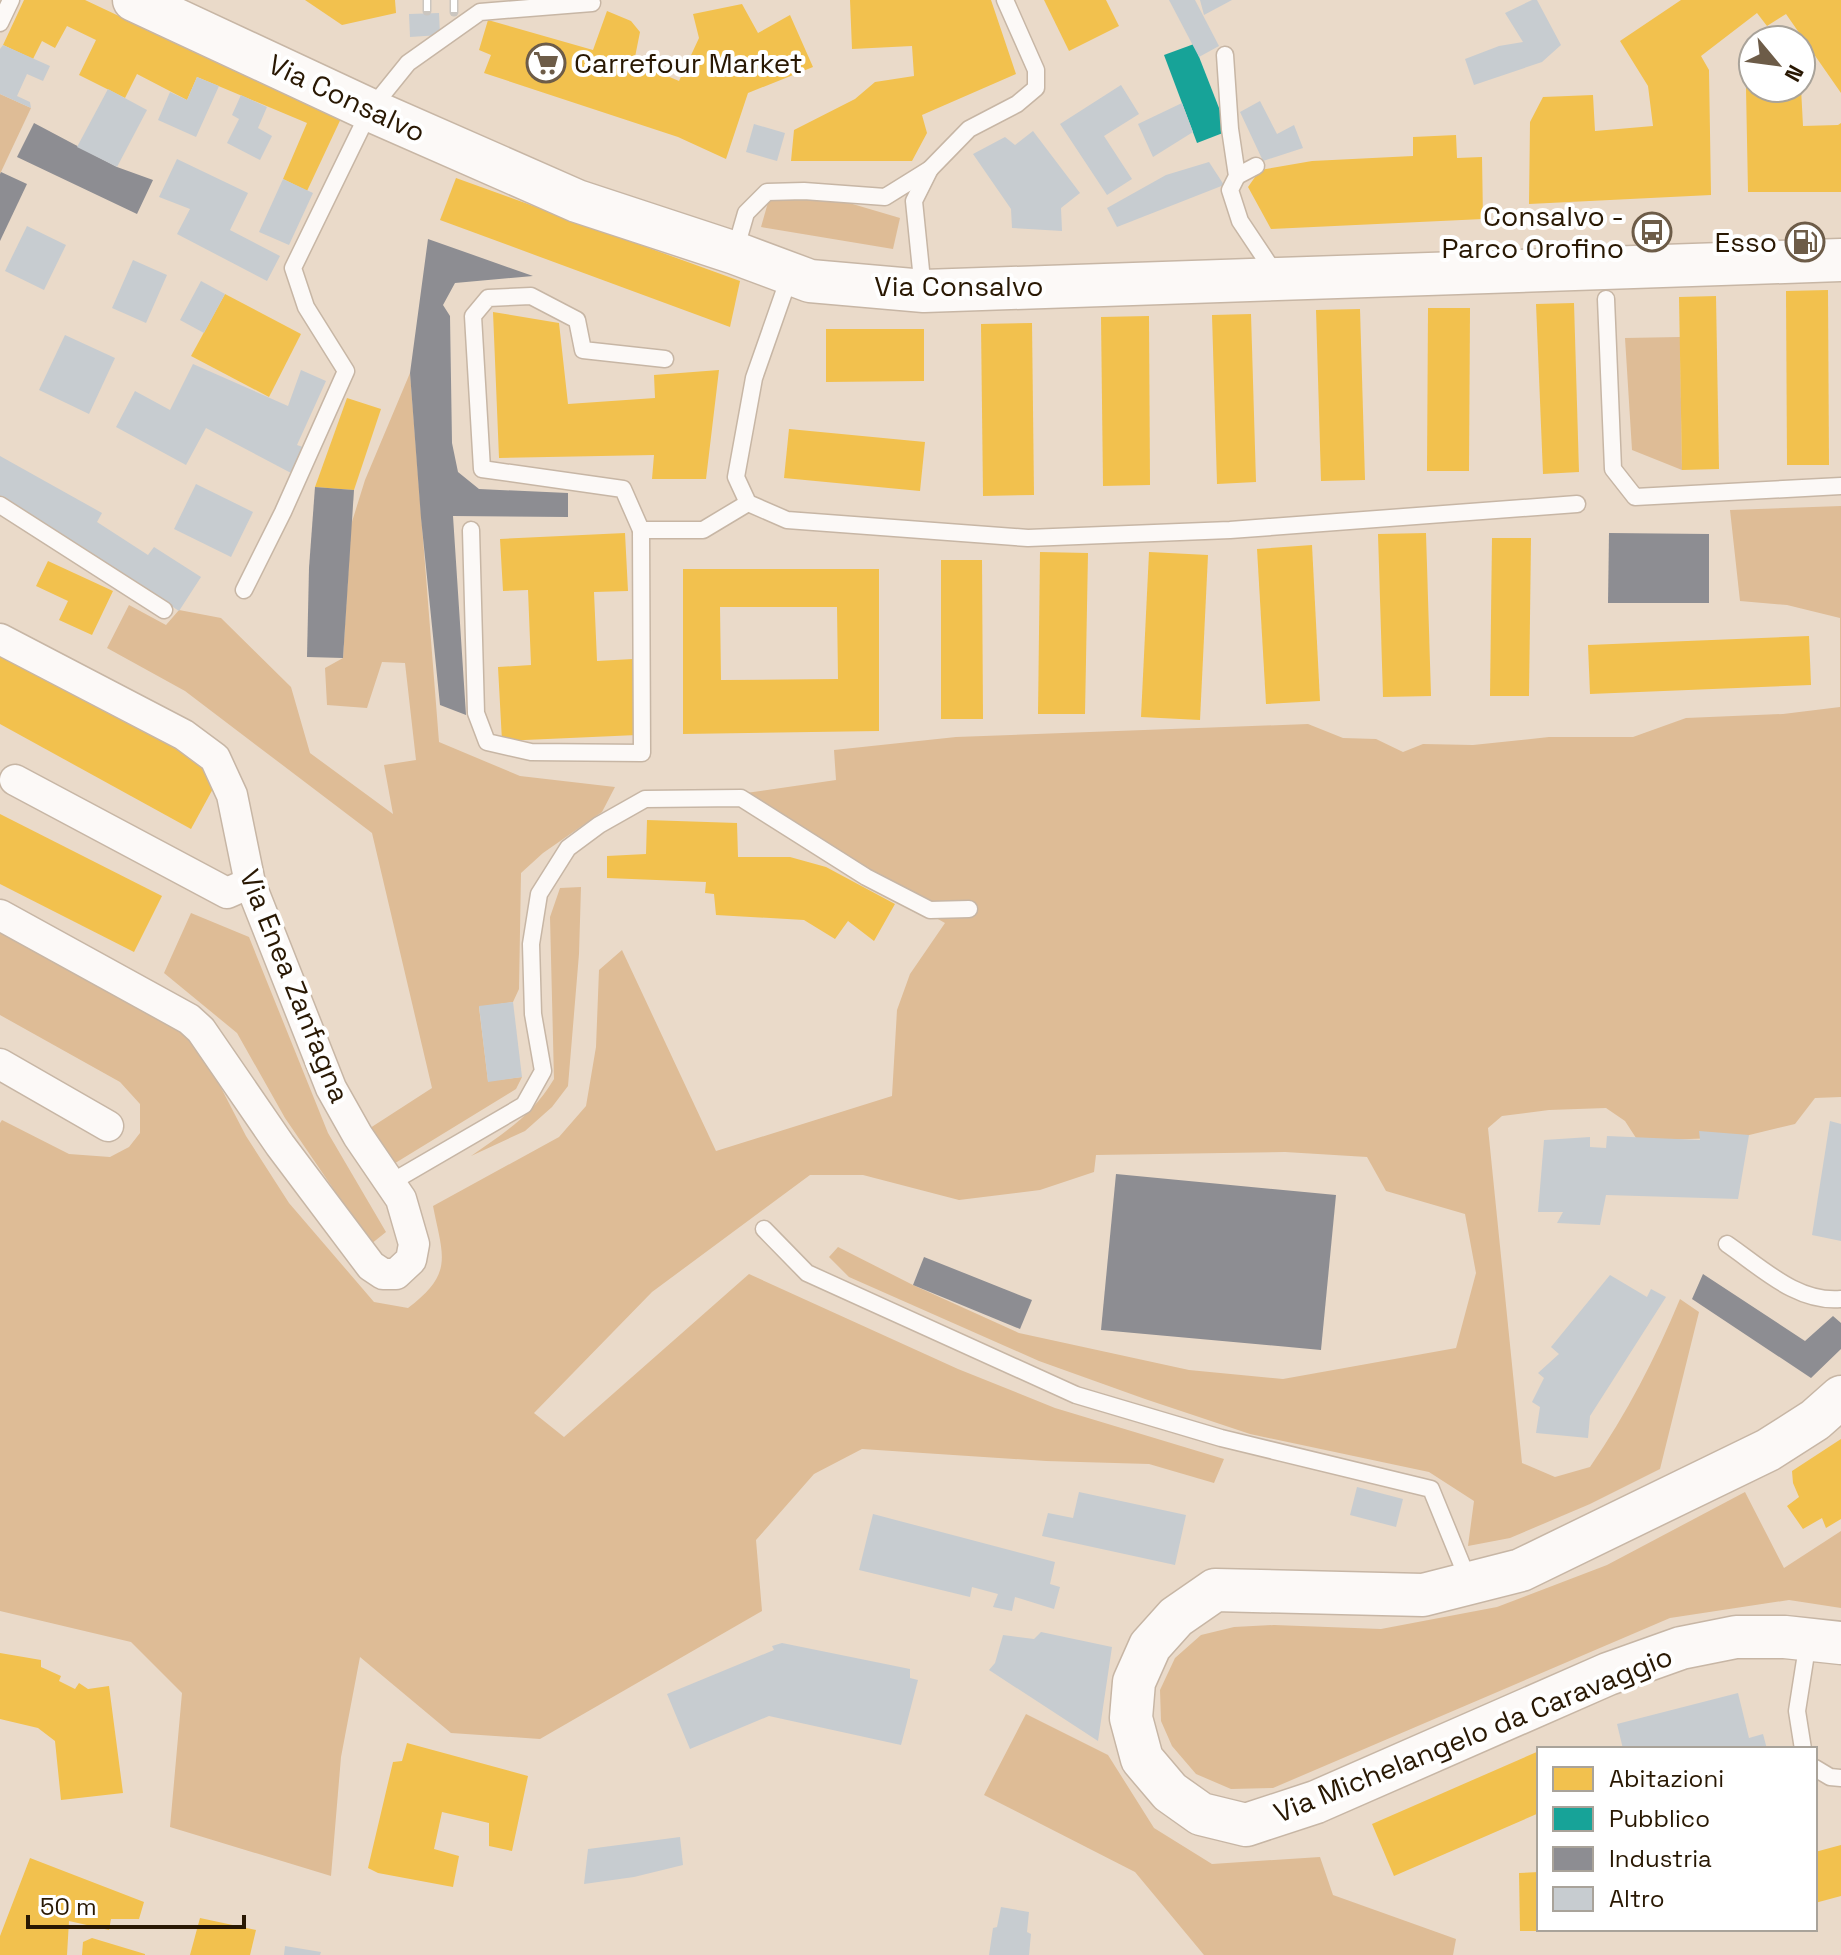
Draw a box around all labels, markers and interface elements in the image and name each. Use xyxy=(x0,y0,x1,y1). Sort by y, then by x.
north arrow xyxy=(1737,24,1817,104)
supermarket icon: Carrefour Market xyxy=(525,42,567,84)
place label: Carrefour Market xyxy=(574,45,803,81)
street label: Via Consalvo xyxy=(263,46,431,150)
text: N xyxy=(1779,60,1810,87)
place label: Consalvo - Parco Orofino xyxy=(1442,198,1624,266)
bus stop icon: Consalvo - Parco Orofino xyxy=(1631,211,1673,253)
fuel station icon: Esso xyxy=(1784,221,1826,263)
place label: Esso xyxy=(1714,224,1777,260)
street label: Via Consalvo xyxy=(874,268,1044,304)
street label: Via Enea Zanfagna xyxy=(232,864,358,1108)
street label: Via Michelangelo da Caravaggio xyxy=(1269,1637,1677,1831)
legend xyxy=(1537,1747,1817,1931)
text: Abitazioni xyxy=(1609,1763,1724,1794)
text: Pubblico xyxy=(1609,1803,1710,1834)
text: Industria xyxy=(1609,1843,1712,1874)
scale bar xyxy=(28,1879,244,1929)
text: Altro xyxy=(1609,1883,1665,1914)
text: 50 m xyxy=(40,1891,97,1922)

